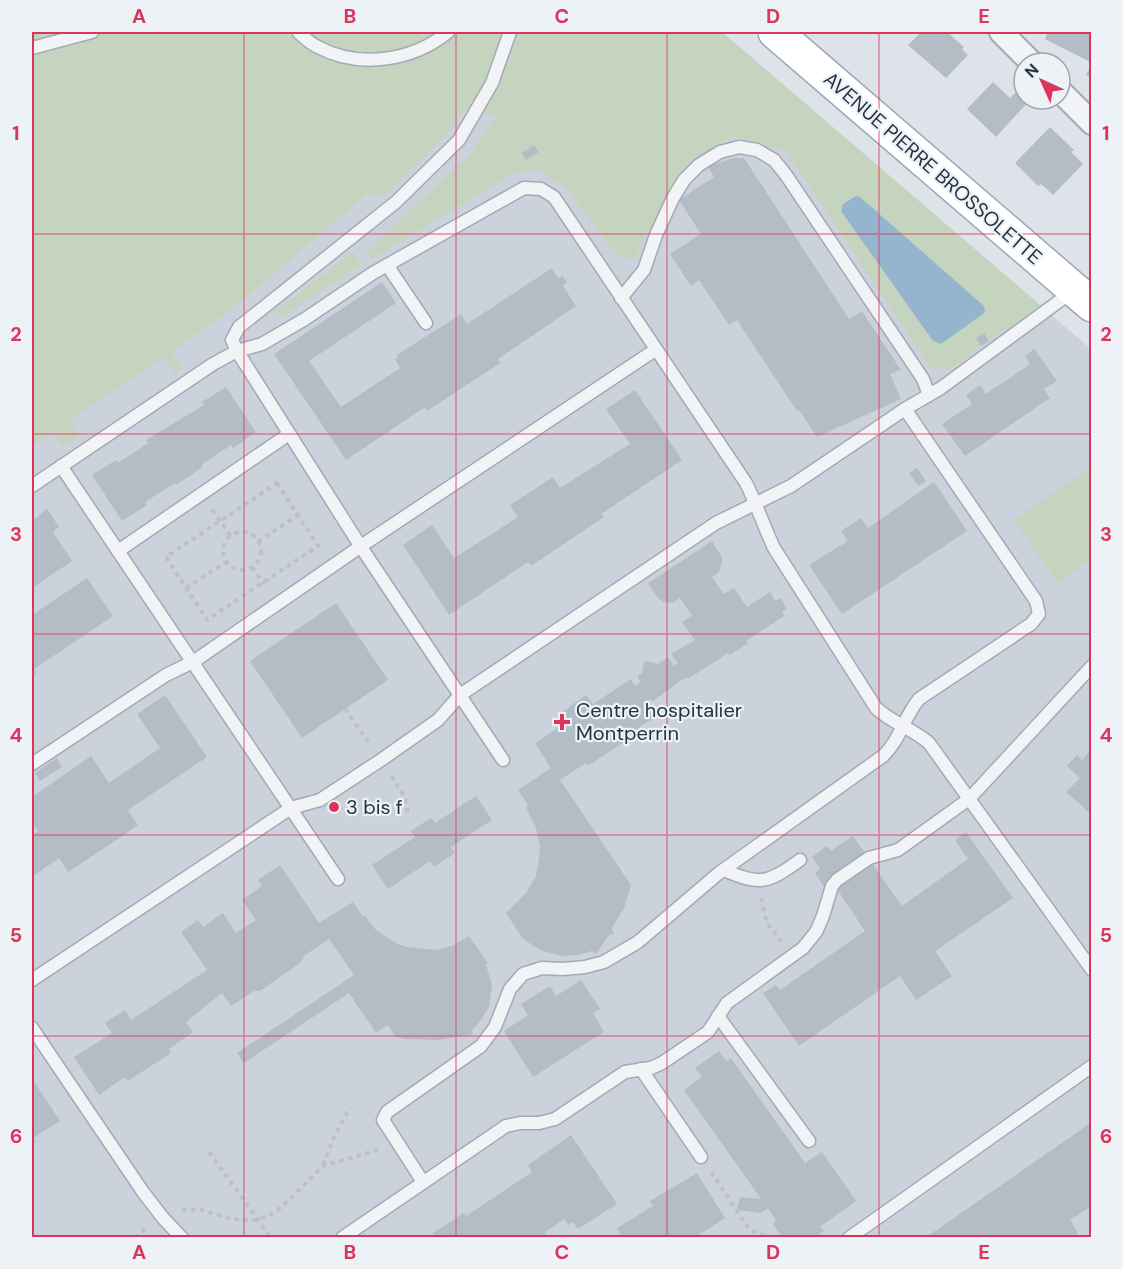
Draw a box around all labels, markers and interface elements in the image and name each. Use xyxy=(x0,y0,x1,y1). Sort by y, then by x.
text: A xyxy=(132,3,146,29)
text: B xyxy=(344,3,356,29)
text: C xyxy=(555,3,569,29)
text: D xyxy=(766,3,780,29)
text: E xyxy=(978,3,990,29)
north arrow xyxy=(1012,51,1072,111)
street label: AVENUE PIERRE BROSSOLETTE xyxy=(819,67,1047,269)
text: 1 xyxy=(12,120,20,146)
text: 1 xyxy=(1102,120,1110,146)
text: 2 xyxy=(10,321,22,347)
text: 2 xyxy=(1100,321,1112,347)
text: 3 xyxy=(10,521,22,547)
text: 3 xyxy=(1100,521,1112,547)
place label: Centre hospitalier Montperrin xyxy=(576,697,742,746)
marker: Centre hospitalier Montperrin xyxy=(553,713,571,731)
text: 4 xyxy=(10,722,23,748)
text: 4 xyxy=(1100,722,1113,748)
place label: 3 bis f xyxy=(346,794,403,820)
marker: 3 bis f xyxy=(327,800,341,814)
text: 5 xyxy=(10,922,22,948)
text: 5 xyxy=(1100,922,1112,948)
text: 6 xyxy=(10,1123,22,1149)
text: 6 xyxy=(1100,1123,1112,1149)
text: A xyxy=(132,1239,146,1265)
text: B xyxy=(344,1239,356,1265)
text: C xyxy=(555,1239,569,1265)
text: D xyxy=(766,1239,780,1265)
text: E xyxy=(978,1239,990,1265)

